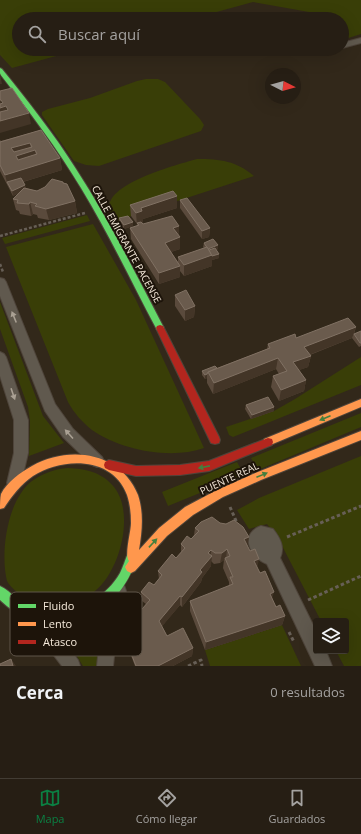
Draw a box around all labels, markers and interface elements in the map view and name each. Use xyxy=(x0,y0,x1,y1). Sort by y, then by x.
search box xyxy=(12,12,349,56)
icon: search xyxy=(26,23,48,45)
text: Buscar aquí xyxy=(58,24,140,44)
north arrow xyxy=(265,68,301,104)
street label: CALLE EMIGRANTE PACENSE xyxy=(89,183,165,305)
one-way arrow xyxy=(10,311,16,323)
one-way arrow xyxy=(10,388,16,400)
one-way arrow xyxy=(319,415,331,422)
one-way arrow xyxy=(64,429,74,439)
street label: PUENTE REAL xyxy=(197,458,261,498)
one-way arrow xyxy=(198,464,211,470)
one-way arrow xyxy=(257,472,268,478)
one-way arrow xyxy=(148,538,158,548)
legend xyxy=(10,592,142,656)
text: Fluido xyxy=(43,598,75,613)
text: Lento xyxy=(43,616,73,631)
map controls xyxy=(313,618,349,654)
button: layers xyxy=(313,618,349,654)
text: Atasco xyxy=(43,634,78,649)
text: Cerca xyxy=(16,681,64,704)
text: 0 resultados xyxy=(270,683,345,701)
tab: Mapa xyxy=(36,787,64,826)
tab: Cómo llegar xyxy=(136,787,197,826)
tab: Guardados xyxy=(269,787,325,826)

